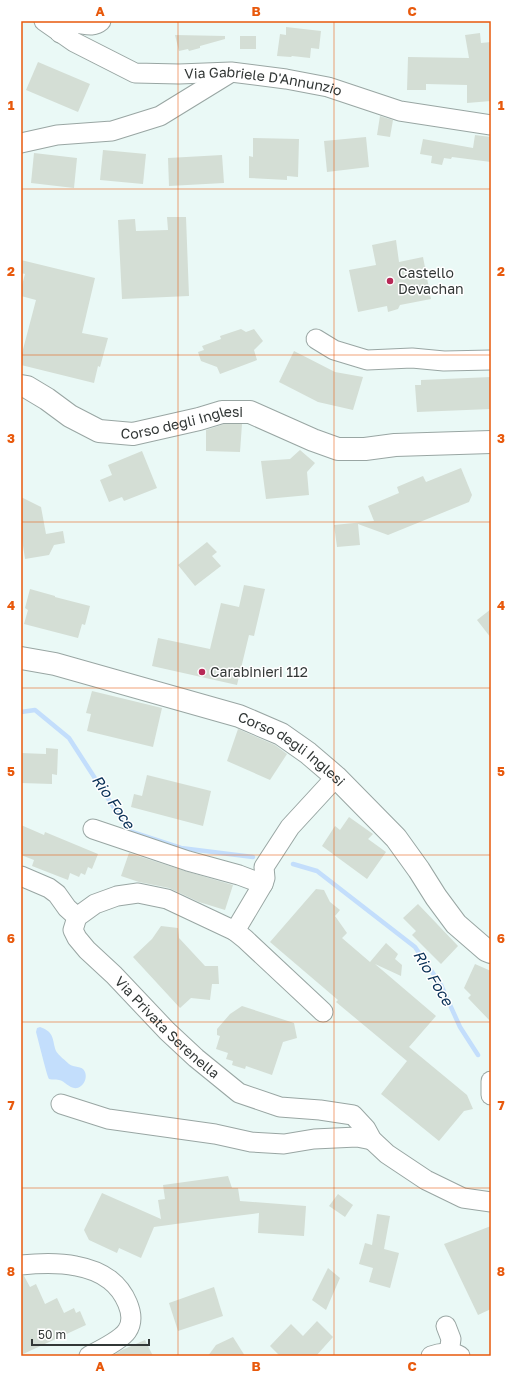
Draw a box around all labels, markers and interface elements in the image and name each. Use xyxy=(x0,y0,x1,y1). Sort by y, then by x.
text: A xyxy=(95,3,105,19)
text: B xyxy=(251,3,261,19)
text: C xyxy=(407,3,417,19)
street label: Via Gabriele D'Annunzio xyxy=(184,63,344,99)
text: 1 xyxy=(8,97,15,113)
text: 1 xyxy=(498,97,505,113)
text: 2 xyxy=(7,263,15,279)
text: 2 xyxy=(497,263,505,279)
place label: Castello Devachan xyxy=(398,264,464,297)
marker: Castello Devachan xyxy=(385,276,395,286)
street label: Corso degli Inglesi xyxy=(120,403,243,442)
text: 3 xyxy=(7,430,15,446)
text: 3 xyxy=(497,430,505,446)
text: 4 xyxy=(7,597,15,613)
text: 4 xyxy=(497,597,505,613)
place label: Carabinieri 112 xyxy=(210,663,308,680)
marker: Carabinieri 112 xyxy=(197,667,207,677)
street label: Corso degli Inglesi xyxy=(236,708,349,789)
text: 5 xyxy=(7,763,15,779)
text: 5 xyxy=(497,763,505,779)
water label: Rio Foce xyxy=(89,771,140,833)
text: 6 xyxy=(7,930,15,946)
text: 6 xyxy=(497,930,505,946)
water label: Rio Foce xyxy=(410,946,458,1010)
street label: Via Privata Serenella xyxy=(112,972,223,1082)
text: 7 xyxy=(7,1097,15,1113)
text: 7 xyxy=(497,1097,505,1113)
text: 8 xyxy=(7,1263,15,1279)
text: 8 xyxy=(497,1263,505,1279)
scale bar xyxy=(32,1321,149,1347)
text: 50 m xyxy=(38,1327,66,1342)
text: A xyxy=(95,1358,105,1374)
text: B xyxy=(251,1358,261,1374)
text: C xyxy=(407,1358,417,1374)

